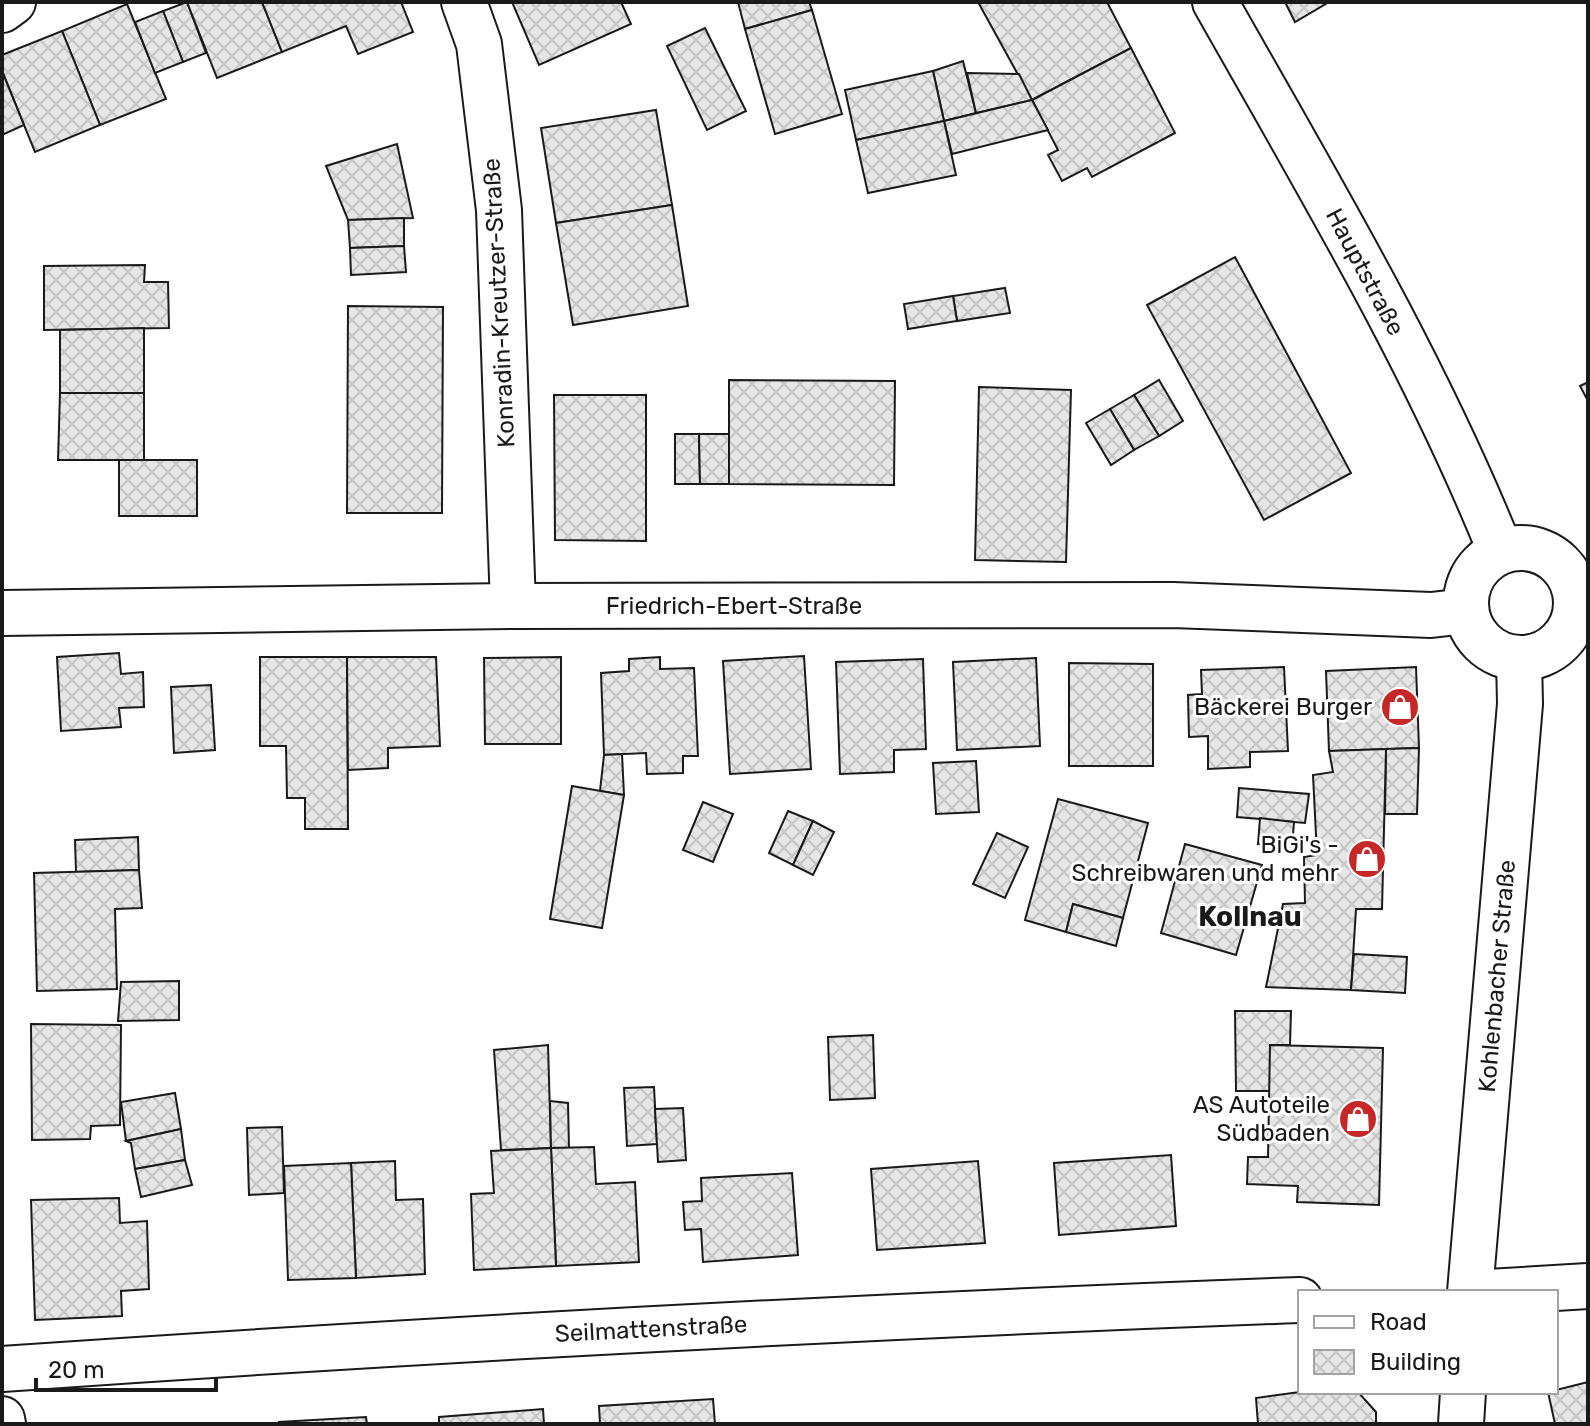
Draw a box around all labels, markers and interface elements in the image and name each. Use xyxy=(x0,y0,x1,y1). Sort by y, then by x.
street label: Konradin-Kreutzer-Straße xyxy=(477,158,521,448)
street label: Hauptstraße xyxy=(1320,204,1410,340)
street label: Friedrich-Ebert-Straße xyxy=(606,592,862,620)
shop icon: Bäckerei Burger xyxy=(1379,686,1421,728)
place label: Bäckerei Burger xyxy=(1194,693,1372,721)
place label: BiGi's - Schreibwaren und mehr xyxy=(1072,831,1339,887)
shop icon: BiGi's - Schreibwaren und mehr xyxy=(1346,838,1388,880)
street label: Kohlenbacher Straße xyxy=(1473,859,1521,1093)
district label: Kollnau xyxy=(1198,900,1302,933)
place label: AS Autoteile Südbaden xyxy=(1193,1091,1330,1147)
shop icon: AS Autoteile Südbaden xyxy=(1337,1098,1379,1140)
legend xyxy=(1298,1290,1558,1394)
text: Road xyxy=(1370,1308,1427,1336)
street label: Seilmattenstraße xyxy=(554,1310,748,1348)
scale bar xyxy=(36,1342,216,1392)
text: Building xyxy=(1370,1348,1461,1376)
text: 20 m xyxy=(48,1356,105,1384)

